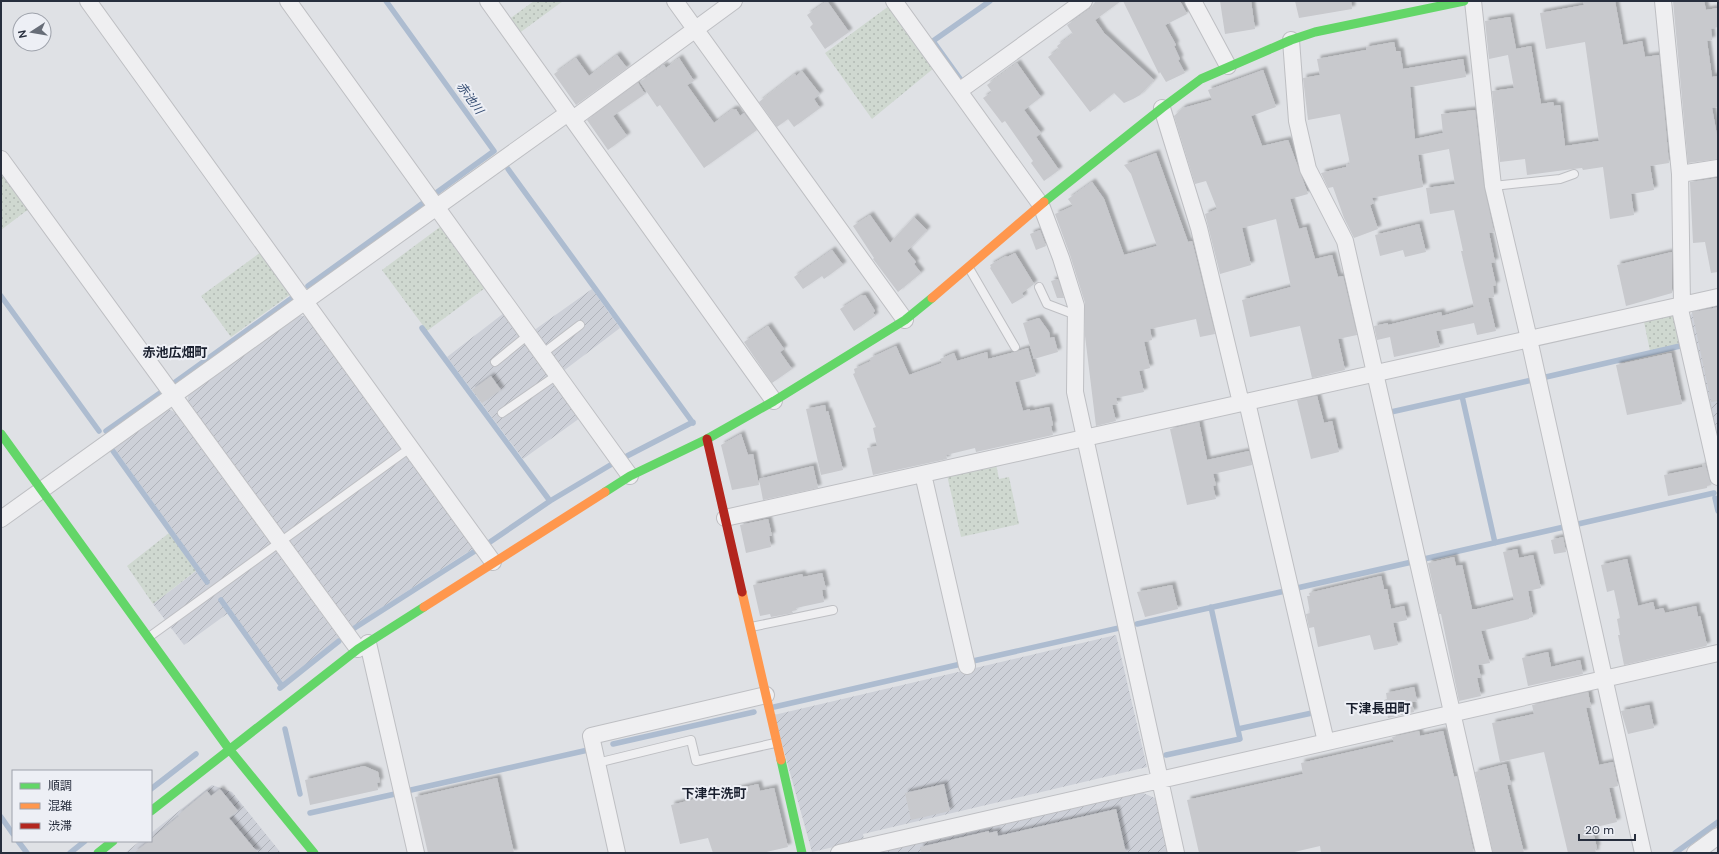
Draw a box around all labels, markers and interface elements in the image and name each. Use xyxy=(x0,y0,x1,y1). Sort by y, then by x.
north arrow xyxy=(12,12,52,52)
text: N xyxy=(15,29,30,39)
water label: 赤池川 xyxy=(453,79,488,119)
district label: 赤池広畑町 xyxy=(142,344,208,361)
district label: 下津長田町 xyxy=(1345,700,1411,717)
legend xyxy=(12,770,152,842)
text: 順調 xyxy=(48,778,72,794)
district label: 下津牛洗町 xyxy=(681,785,747,802)
text: 混雑 xyxy=(48,798,72,814)
scale bar xyxy=(1579,816,1635,842)
text: 渋滞 xyxy=(48,818,72,834)
text: 20 m xyxy=(1585,822,1614,838)

